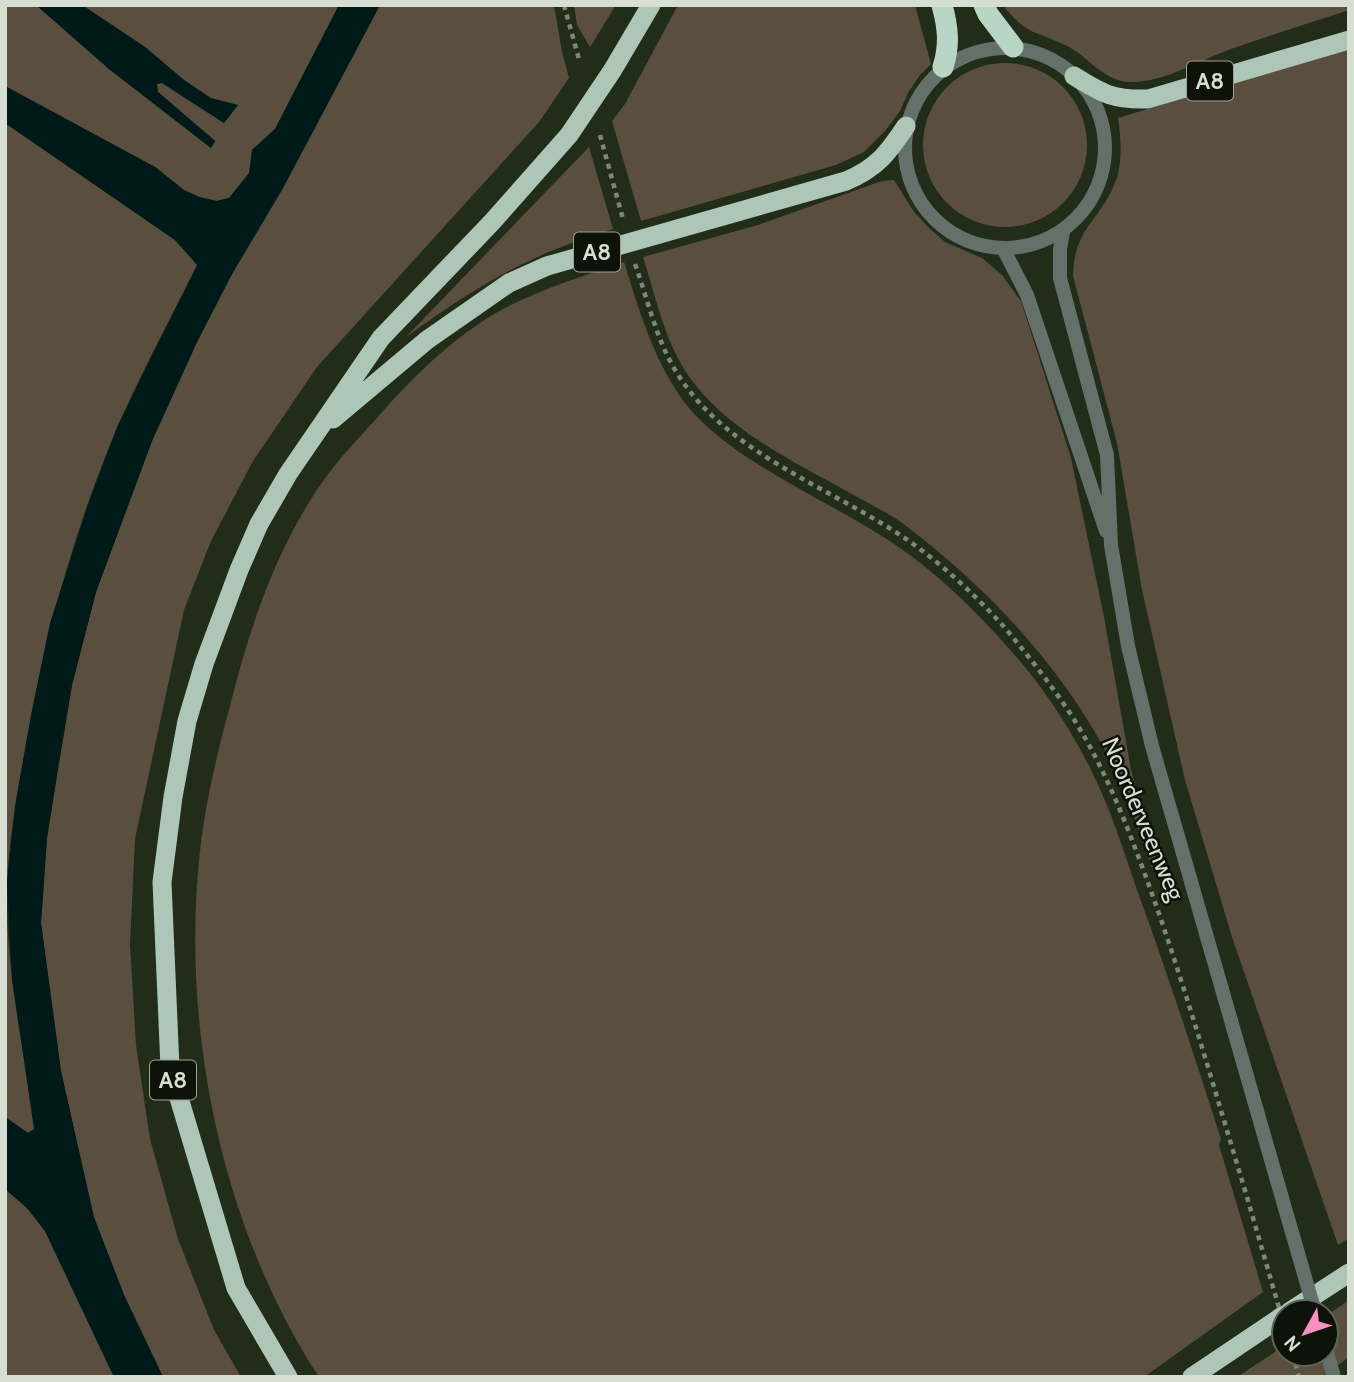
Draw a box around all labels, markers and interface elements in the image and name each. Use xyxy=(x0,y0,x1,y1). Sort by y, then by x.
road number: A8 xyxy=(1187,61,1233,100)
road number: A8 xyxy=(574,232,620,272)
street label: Noorderveenweg xyxy=(1096,733,1191,906)
road number: A8 xyxy=(150,1060,196,1100)
north arrow xyxy=(1270,1298,1340,1368)
text: N xyxy=(1279,1331,1305,1356)

